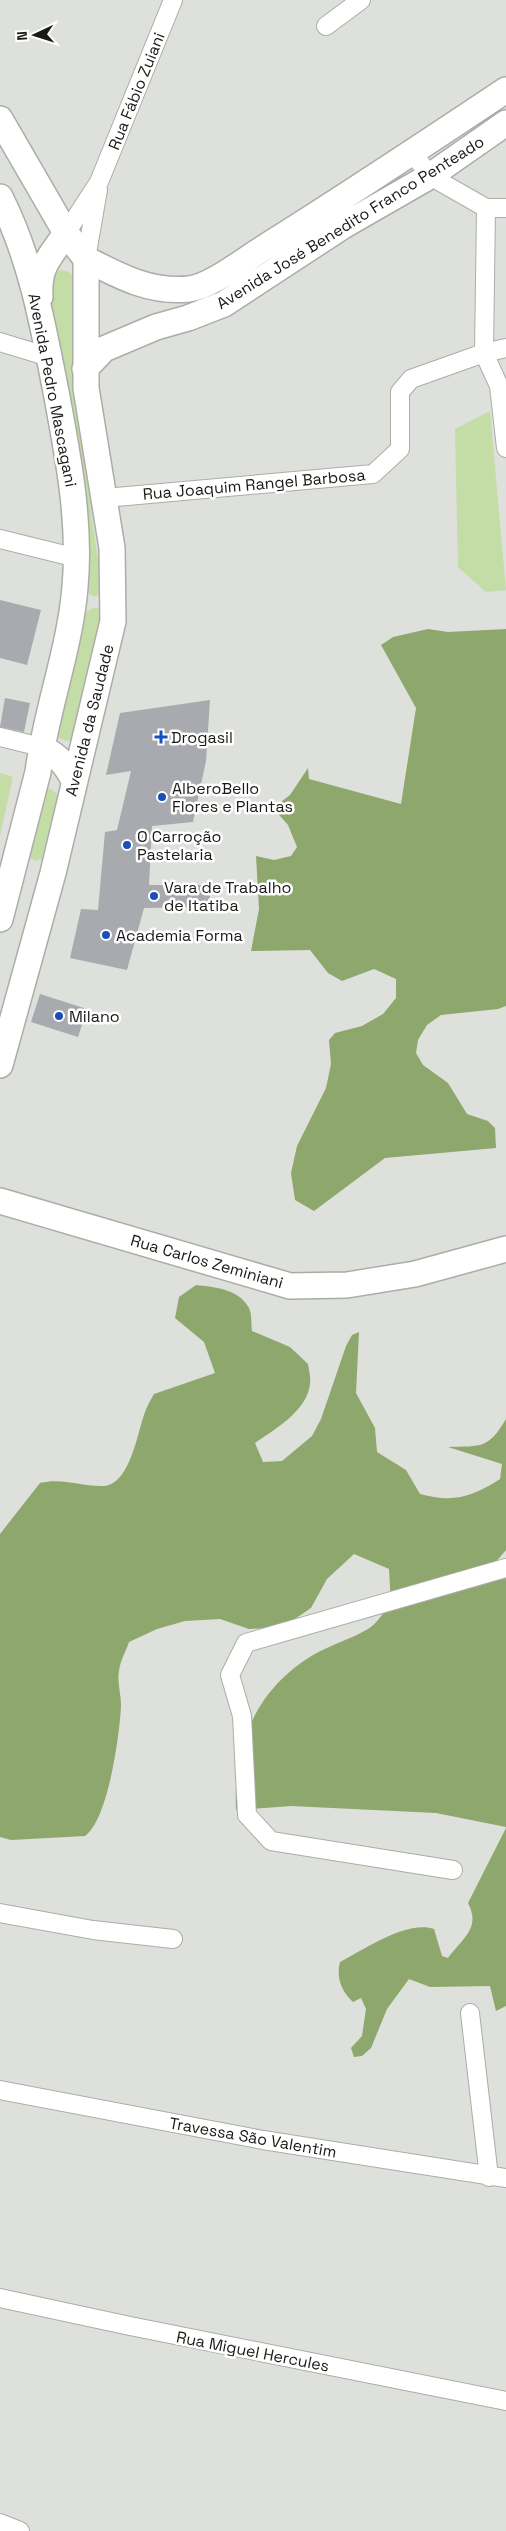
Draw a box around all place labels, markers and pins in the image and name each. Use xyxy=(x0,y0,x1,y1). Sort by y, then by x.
place label: Drogasil xyxy=(171,727,233,748)
marker: Drogasil xyxy=(155,731,167,743)
place label: AlberoBello Flores e Plantas xyxy=(172,778,293,817)
marker: AlberoBello Flores e Plantas xyxy=(156,791,168,803)
place label: O Carroção Pastelaria xyxy=(137,826,221,865)
marker: O Carroção Pastelaria xyxy=(121,839,133,851)
place label: Vara de Trabalho de Itatiba xyxy=(164,877,291,916)
marker: Vara de Trabalho de Itatiba xyxy=(148,890,160,902)
place label: Academia Forma xyxy=(116,925,243,946)
marker: Academia Forma xyxy=(100,929,112,941)
place label: Milano xyxy=(69,1006,120,1027)
marker: Milano xyxy=(53,1010,65,1022)

